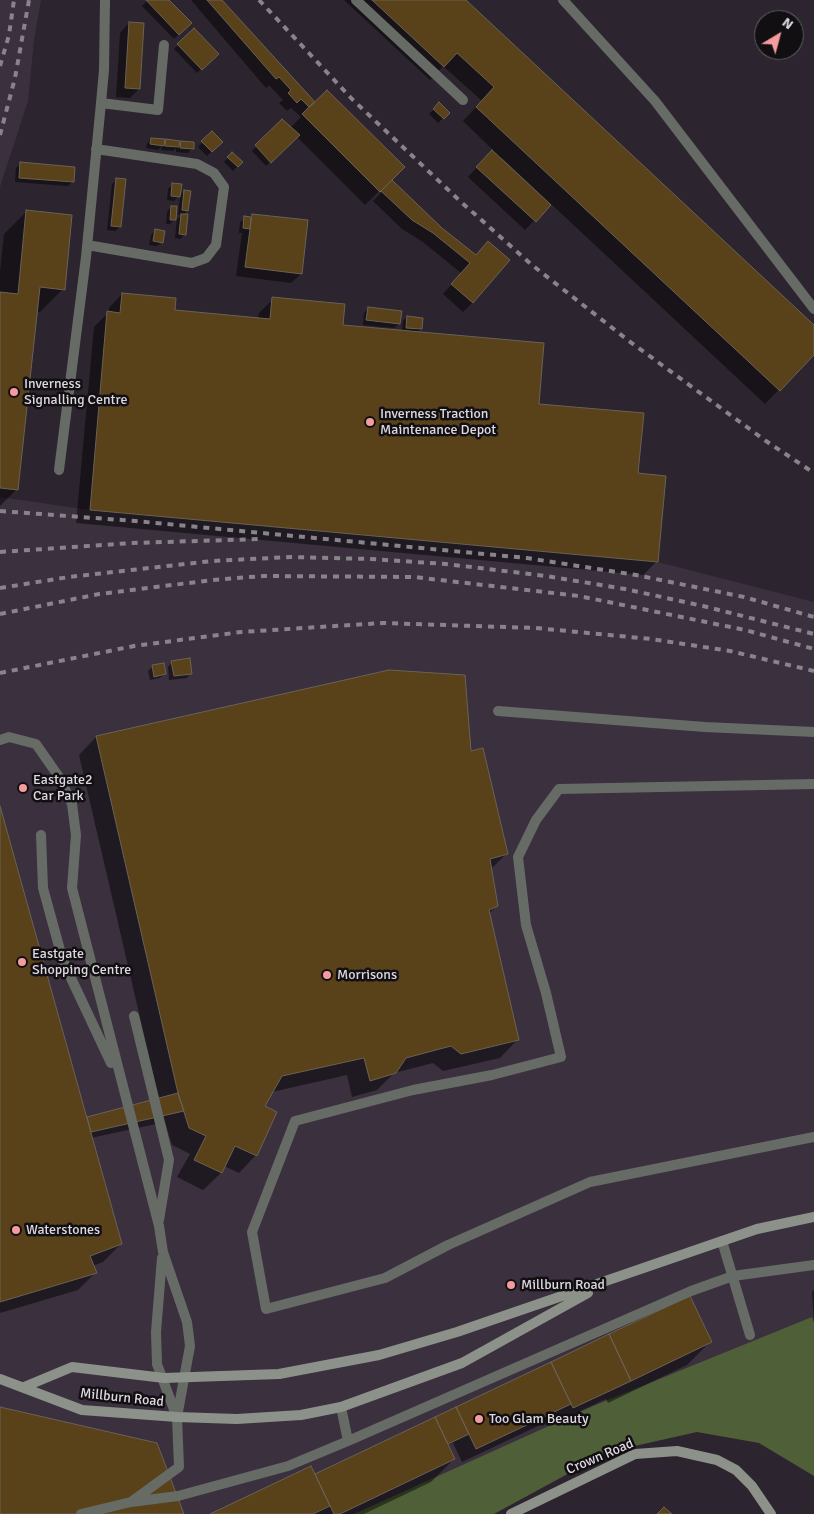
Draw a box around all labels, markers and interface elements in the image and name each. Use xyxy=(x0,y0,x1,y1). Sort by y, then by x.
north arrow xyxy=(754,10,804,60)
text: N xyxy=(779,14,797,33)
place label: Inverness Signalling Centre xyxy=(24,376,127,408)
marker: Inverness Signalling Centre xyxy=(8,386,20,398)
place label: Inverness Traction Maintenance Depot xyxy=(380,406,496,438)
marker: Inverness Traction Maintenance Depot xyxy=(364,416,376,428)
place label: Eastgate2 Car Park xyxy=(33,772,93,804)
marker: Eastgate2 Car Park xyxy=(17,782,29,794)
place label: Eastgate Shopping Centre xyxy=(32,946,131,979)
marker: Eastgate Shopping Centre xyxy=(16,956,28,968)
place label: Morrisons xyxy=(337,967,397,983)
marker: Morrisons xyxy=(321,969,333,981)
place label: Waterstones xyxy=(26,1222,100,1238)
marker: Waterstones xyxy=(10,1224,22,1236)
place label: Millburn Road xyxy=(521,1277,605,1293)
marker: Millburn Road xyxy=(505,1279,517,1291)
street label: Millburn Road xyxy=(79,1385,165,1411)
place label: Too Glam Beauty xyxy=(489,1411,589,1427)
marker: Too Glam Beauty xyxy=(473,1413,485,1425)
street label: Crown Road xyxy=(564,1435,636,1479)

